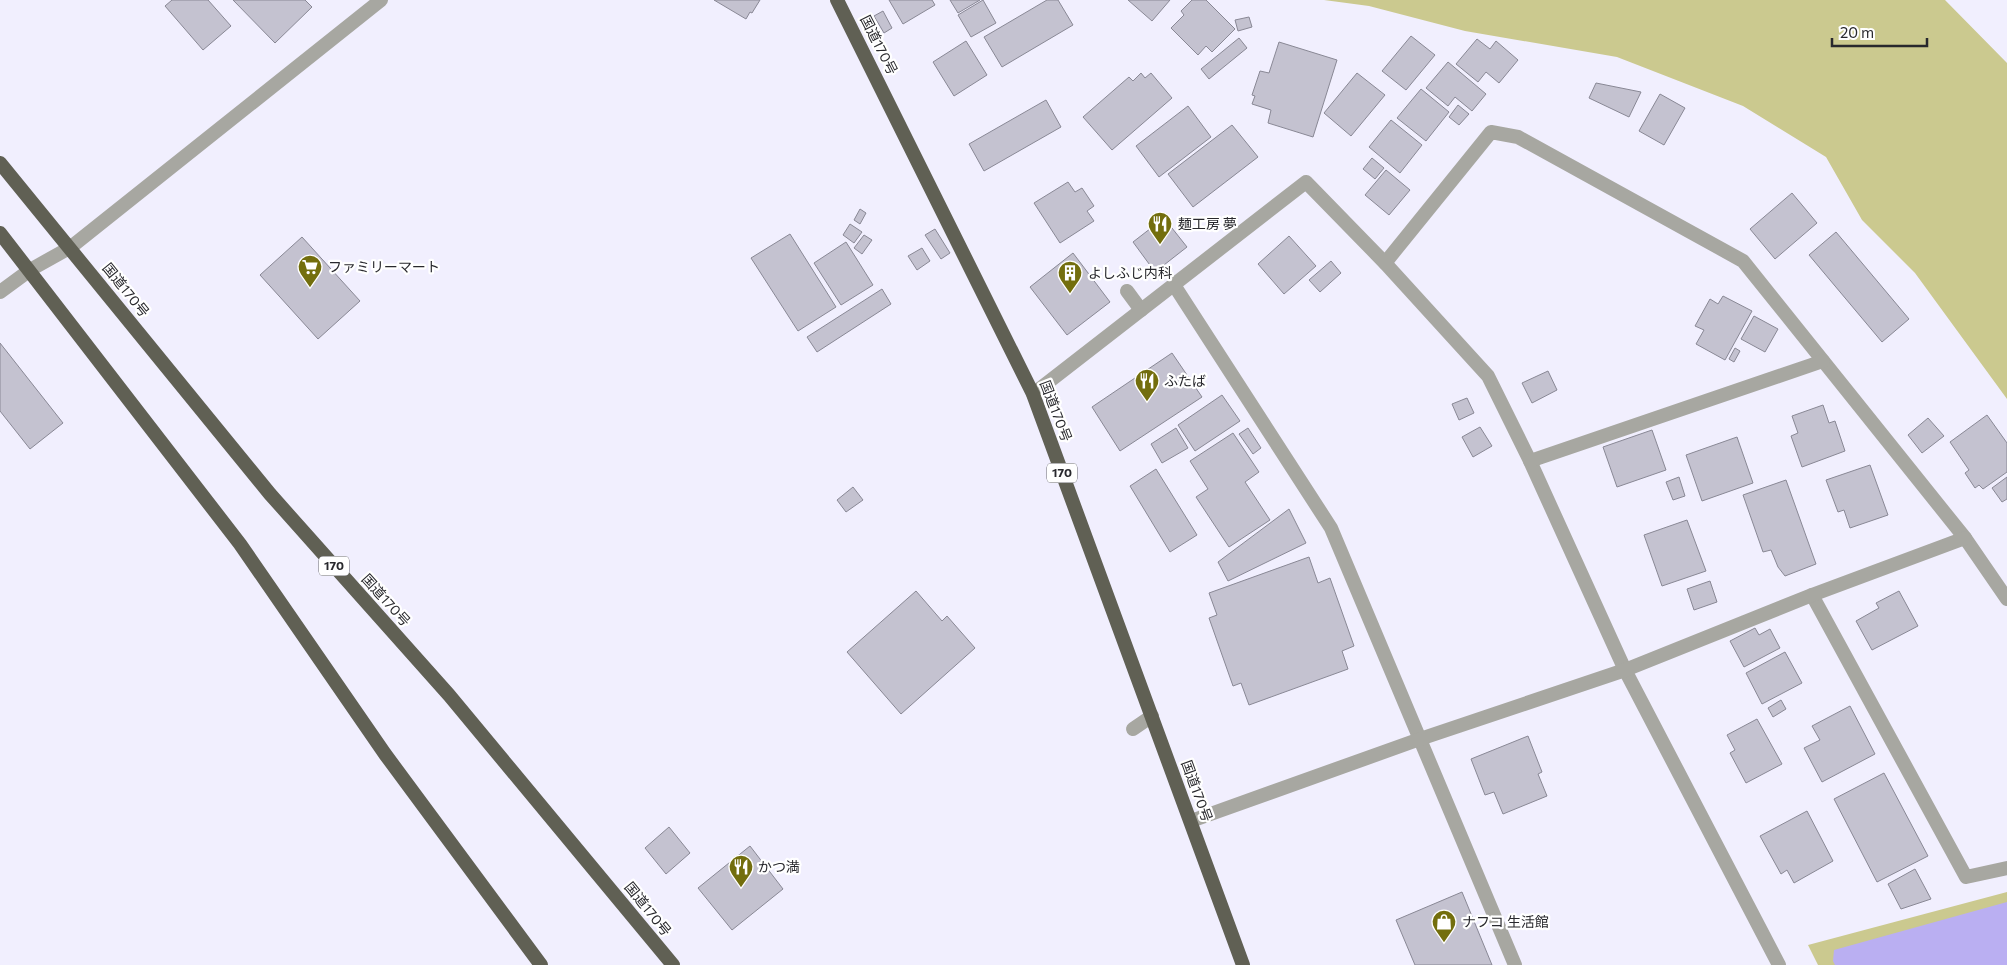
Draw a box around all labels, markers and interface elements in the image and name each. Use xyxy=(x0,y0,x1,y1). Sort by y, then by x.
street label: 国道170号 xyxy=(857,12,902,77)
scale bar xyxy=(1832,15,1927,47)
text: 20 m xyxy=(1840,23,1874,41)
restaurant icon: 麺工房 夢 xyxy=(1147,211,1173,245)
place label: 麺工房 夢 xyxy=(1178,215,1237,232)
supermarket icon: ファミリーマート xyxy=(297,254,323,288)
place label: ファミリーマート xyxy=(328,258,440,275)
street label: 国道170号 xyxy=(99,259,153,320)
building icon: よしふじ内科 xyxy=(1057,260,1083,294)
place label: よしふじ内科 xyxy=(1088,264,1172,281)
restaurant icon: ふたば xyxy=(1134,368,1160,402)
place label: ふたば xyxy=(1164,372,1206,389)
street label: 国道170号 xyxy=(1037,378,1076,444)
road number: 170 xyxy=(1047,463,1077,482)
road number: 170 xyxy=(319,556,349,576)
street label: 国道170号 xyxy=(358,570,414,629)
street label: 国道170号 xyxy=(1178,758,1216,824)
restaurant icon: かつ満 xyxy=(728,854,754,888)
place label: かつ満 xyxy=(758,858,800,875)
street label: 国道170号 xyxy=(621,878,675,939)
shop icon: ナフコ 生活館 xyxy=(1431,909,1457,943)
place label: ナフコ 生活館 xyxy=(1462,913,1549,930)

